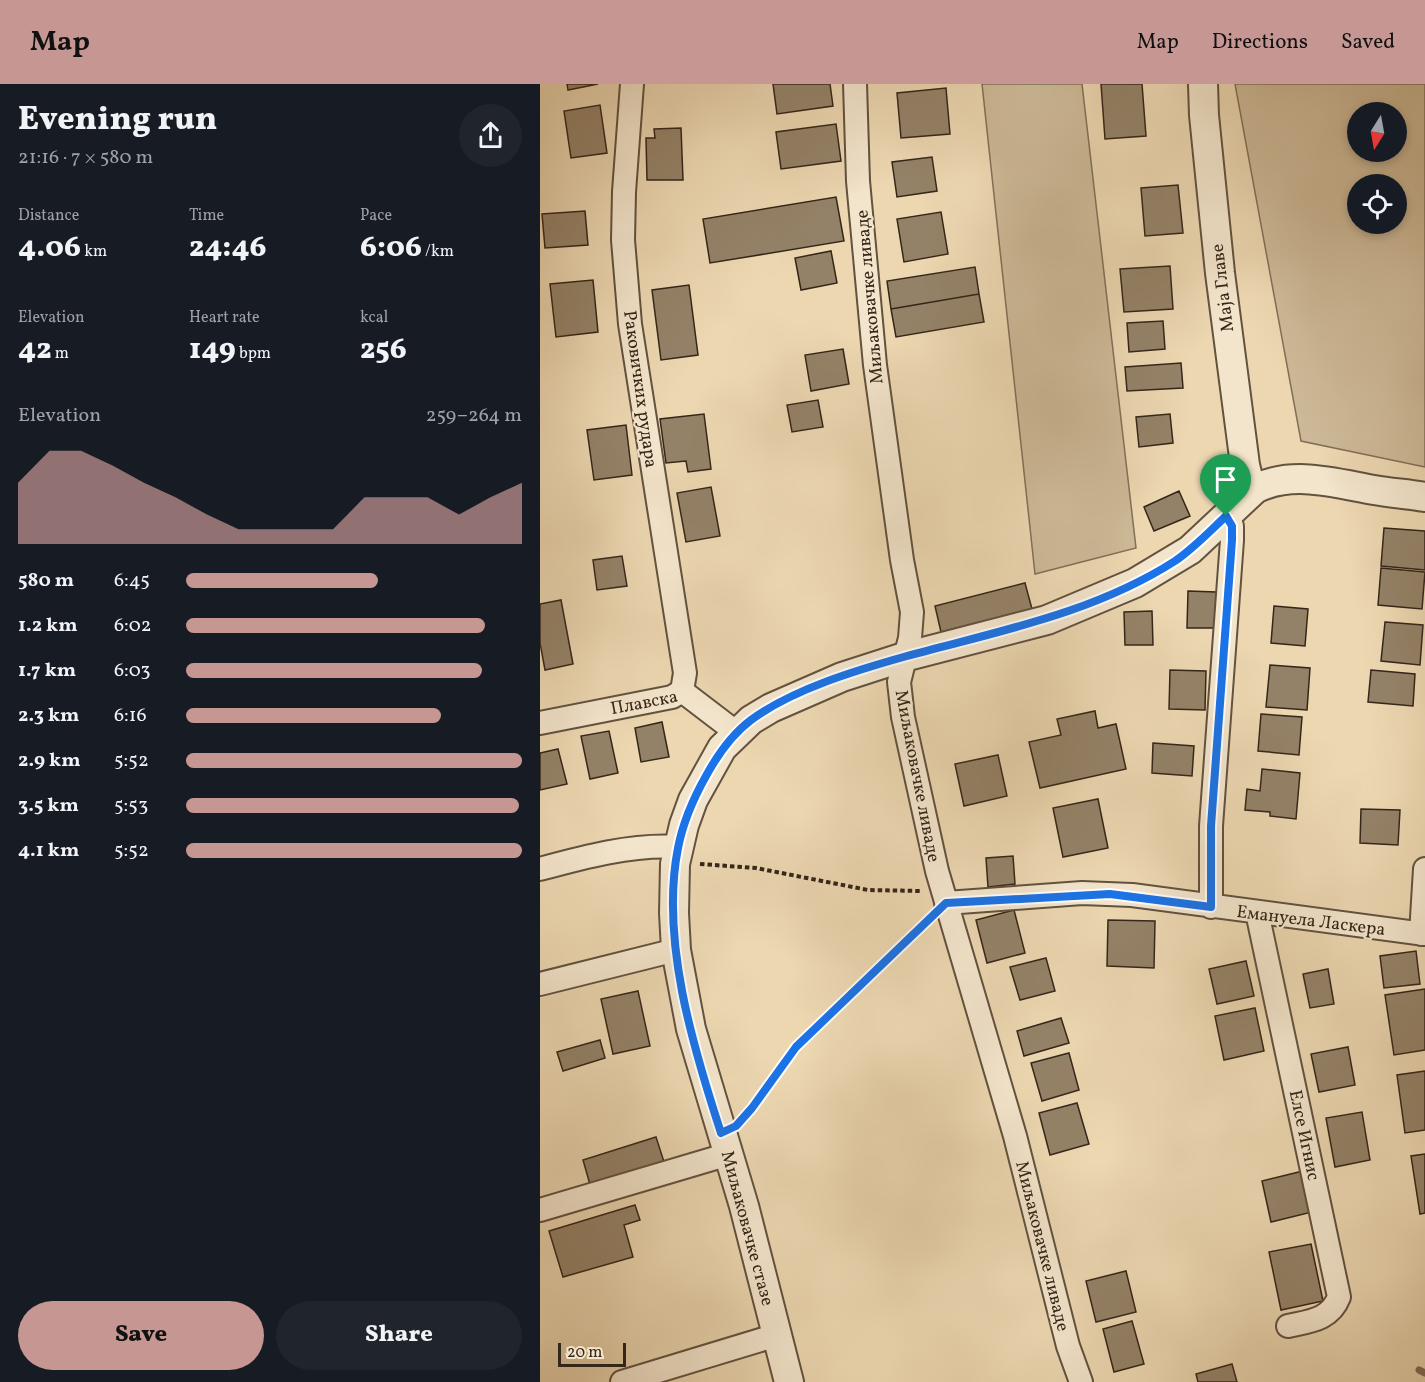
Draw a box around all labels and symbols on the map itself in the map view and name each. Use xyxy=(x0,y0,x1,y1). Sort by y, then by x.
north arrow xyxy=(1347,102,1407,162)
street label: Миљаковачке ливаде xyxy=(850,209,891,385)
street label: Маја Главе xyxy=(1206,242,1241,333)
street label: Раковичких рудара xyxy=(616,309,663,470)
pin xyxy=(1200,454,1251,516)
street label: Плавска xyxy=(609,685,680,722)
street label: Миљаковачке ливаде xyxy=(888,688,945,864)
street label: Емануела Ласкера xyxy=(1235,900,1387,943)
street label: Елсе Игнис xyxy=(1282,1088,1325,1183)
street label: Миљаковачке стазе xyxy=(714,1148,779,1309)
street label: Миљаковачке ливаде xyxy=(1008,1159,1075,1334)
scale bar xyxy=(558,1340,626,1368)

